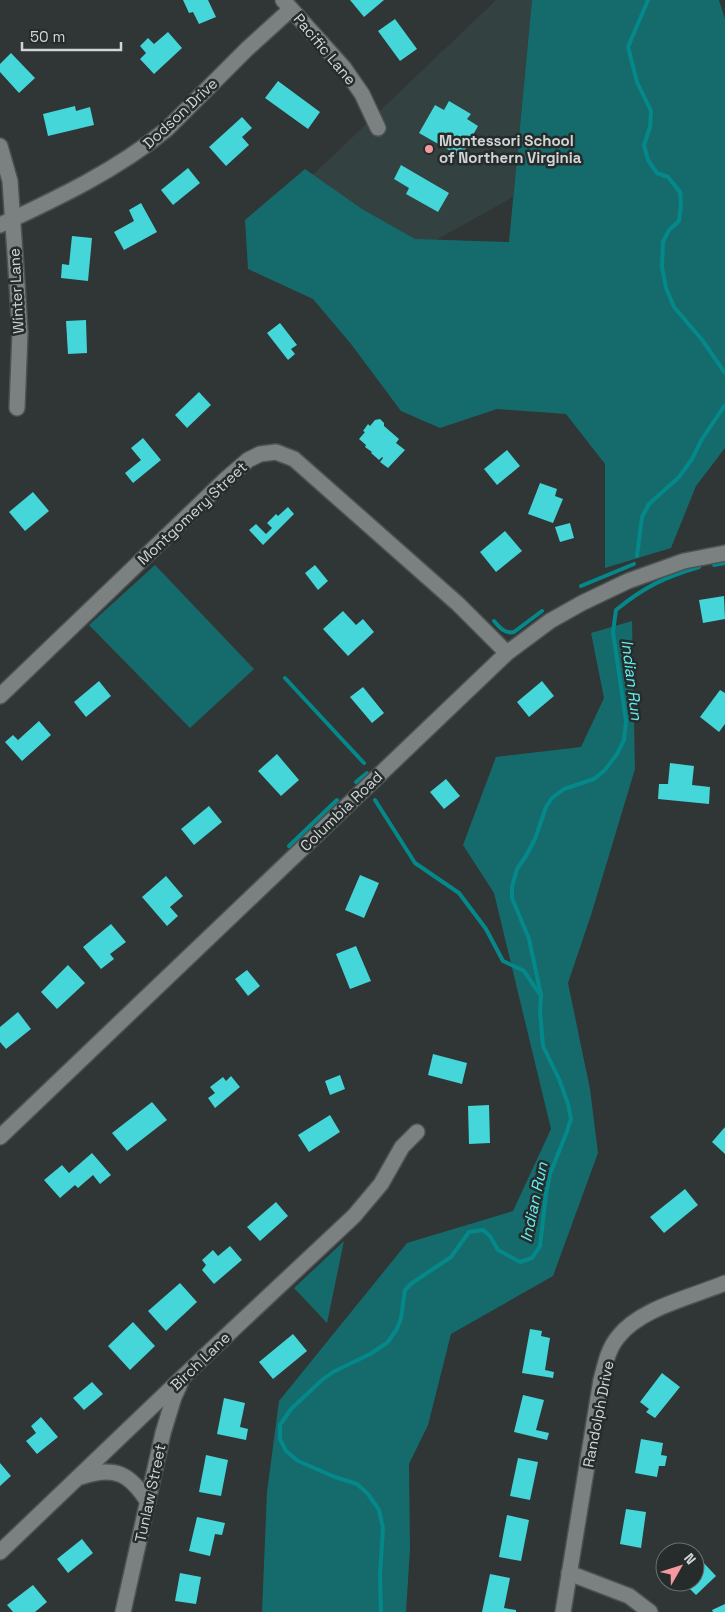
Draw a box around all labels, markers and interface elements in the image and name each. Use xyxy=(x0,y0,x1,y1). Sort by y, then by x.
street label: Pacific Lane xyxy=(290,9,360,89)
scale bar xyxy=(22,20,121,52)
text: 50 m xyxy=(30,27,65,46)
street label: Dodson Drive xyxy=(139,74,221,152)
place label: Montessori School of Northern Virginia xyxy=(439,131,582,167)
marker: Montessori School of Northern Virginia xyxy=(423,143,435,155)
street label: Winter Lane xyxy=(4,248,28,334)
street label: Montgomery Street xyxy=(133,457,251,569)
water label: Indian Run xyxy=(617,639,647,723)
street label: Columbia Road xyxy=(296,767,386,855)
water label: Indian Run xyxy=(515,1159,553,1244)
street label: Birch Lane xyxy=(166,1328,234,1394)
street label: Randolph Drive xyxy=(578,1359,618,1469)
street label: Tunlaw Street xyxy=(130,1442,170,1544)
north arrow xyxy=(655,1542,705,1592)
text: N xyxy=(680,1550,700,1568)

